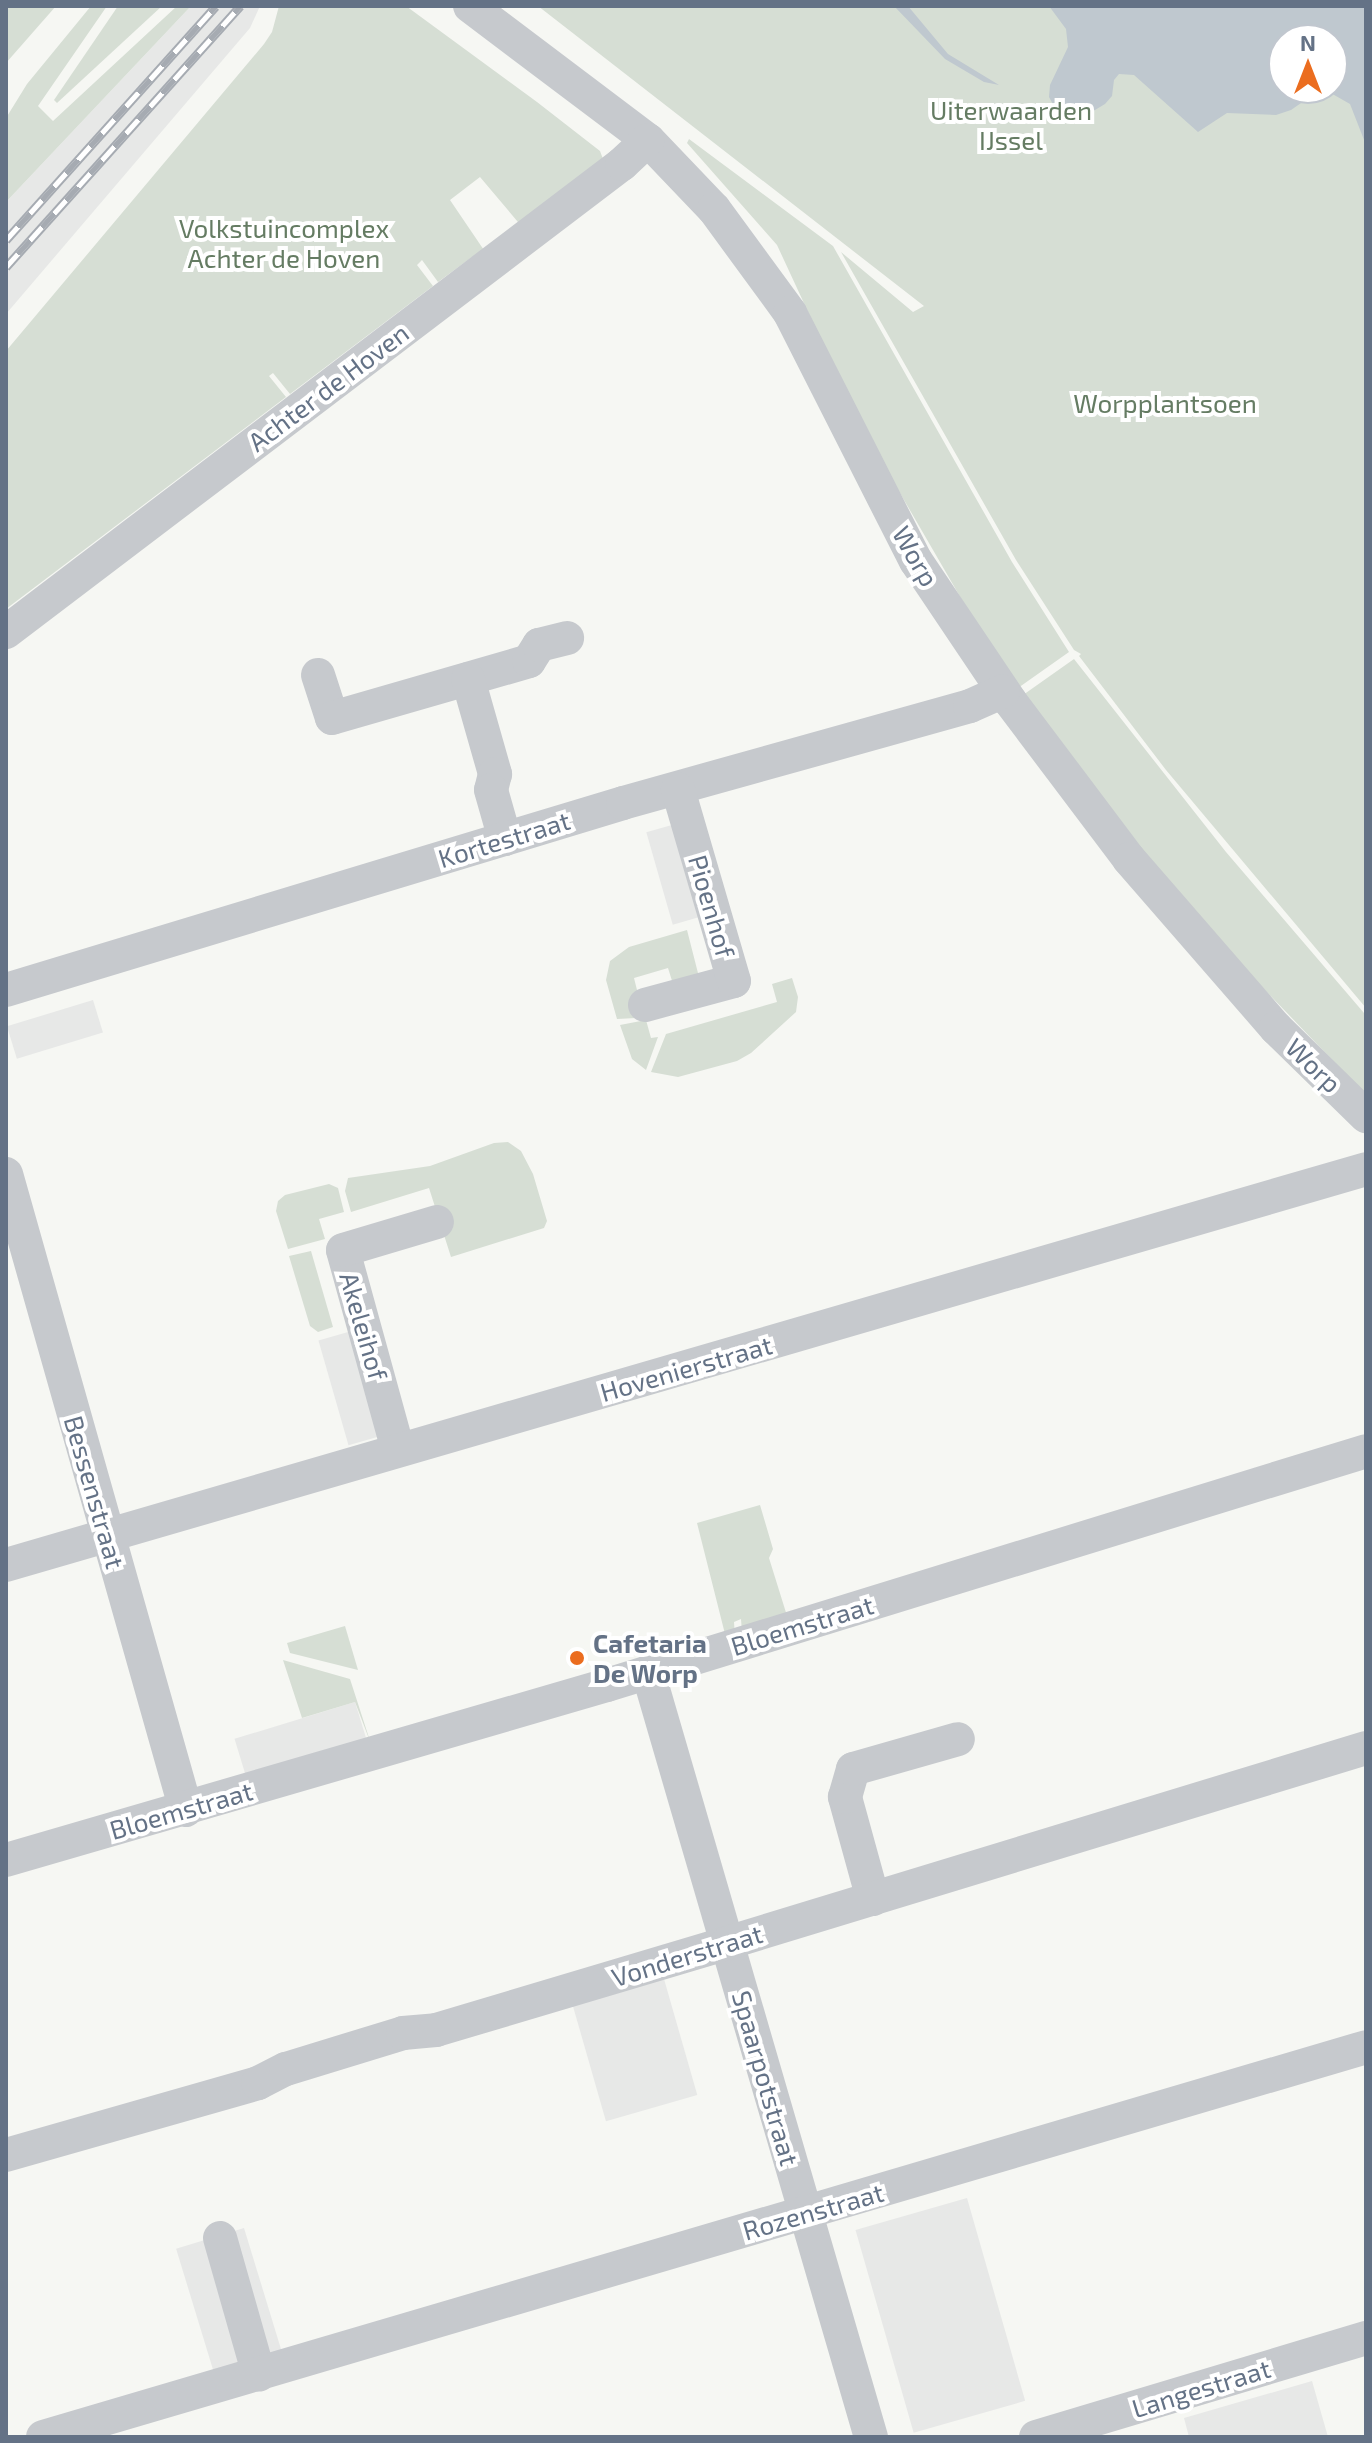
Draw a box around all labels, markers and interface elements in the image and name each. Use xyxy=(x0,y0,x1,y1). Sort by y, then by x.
north arrow xyxy=(1268,24,1348,104)
text: N xyxy=(1300,29,1316,55)
park label: Uiterwaarden IJssel xyxy=(930,94,1092,156)
park label: Volkstuincomplex Achter de Hoven xyxy=(179,212,389,274)
street label: Achter de Hoven xyxy=(241,316,415,458)
park label: Worpplantsoen xyxy=(1073,387,1257,419)
street label: Worp xyxy=(886,520,946,592)
street label: Kortestraat xyxy=(434,804,574,874)
street label: Pioenhof xyxy=(682,851,742,961)
street label: Worp xyxy=(1280,1031,1348,1099)
street label: Akeleihof xyxy=(334,1268,394,1384)
street label: Hovenierstraat xyxy=(596,1329,776,1407)
street label: Bessenstraat xyxy=(58,1412,132,1572)
street label: Bloemstraat xyxy=(727,1589,877,1661)
place label: Cafetaria De Worp xyxy=(593,1627,707,1688)
marker: Cafetaria De Worp xyxy=(568,1649,586,1667)
street label: Bloemstraat xyxy=(106,1775,256,1845)
street label: Vonderstraat xyxy=(608,1917,766,1993)
street label: Spaarpotstraat xyxy=(726,1987,806,2169)
street label: Rozenstraat xyxy=(739,2176,887,2246)
street label: Langestraat xyxy=(1128,2352,1274,2424)

